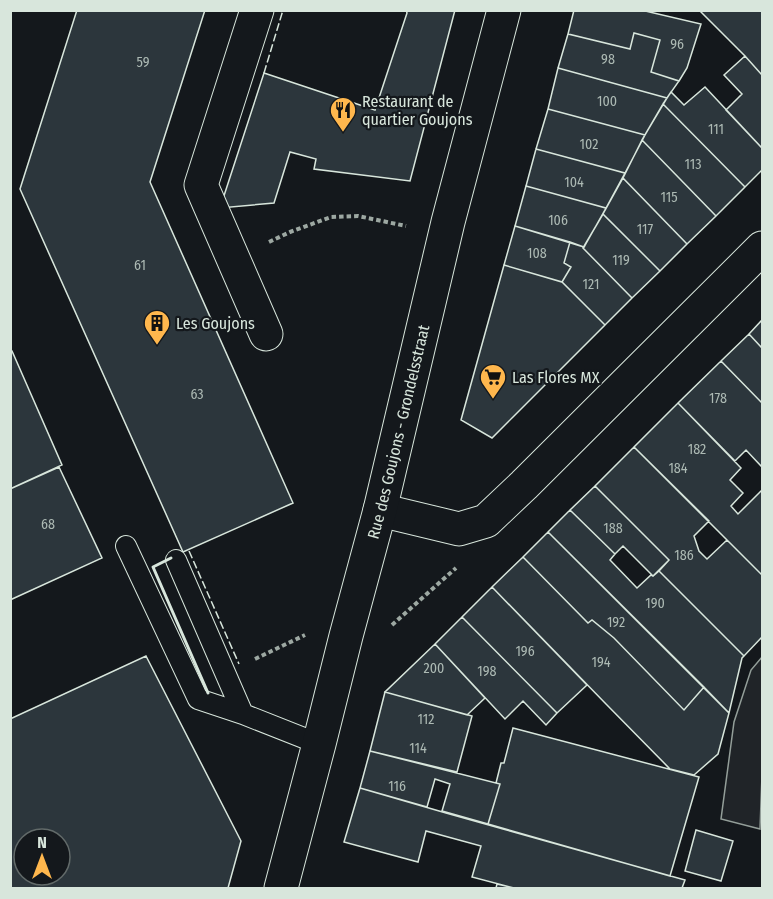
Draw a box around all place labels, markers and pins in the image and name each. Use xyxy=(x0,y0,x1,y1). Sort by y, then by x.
place label: Restaurant de quartier Goujons xyxy=(362,92,473,129)
restaurant icon: Restaurant de quartier Goujons xyxy=(328,95,358,133)
building icon: Les Goujons xyxy=(142,308,172,346)
place label: Les Goujons xyxy=(176,314,255,333)
supermarket icon: Las Flores MX xyxy=(478,362,508,400)
place label: Las Flores MX xyxy=(512,368,600,387)

